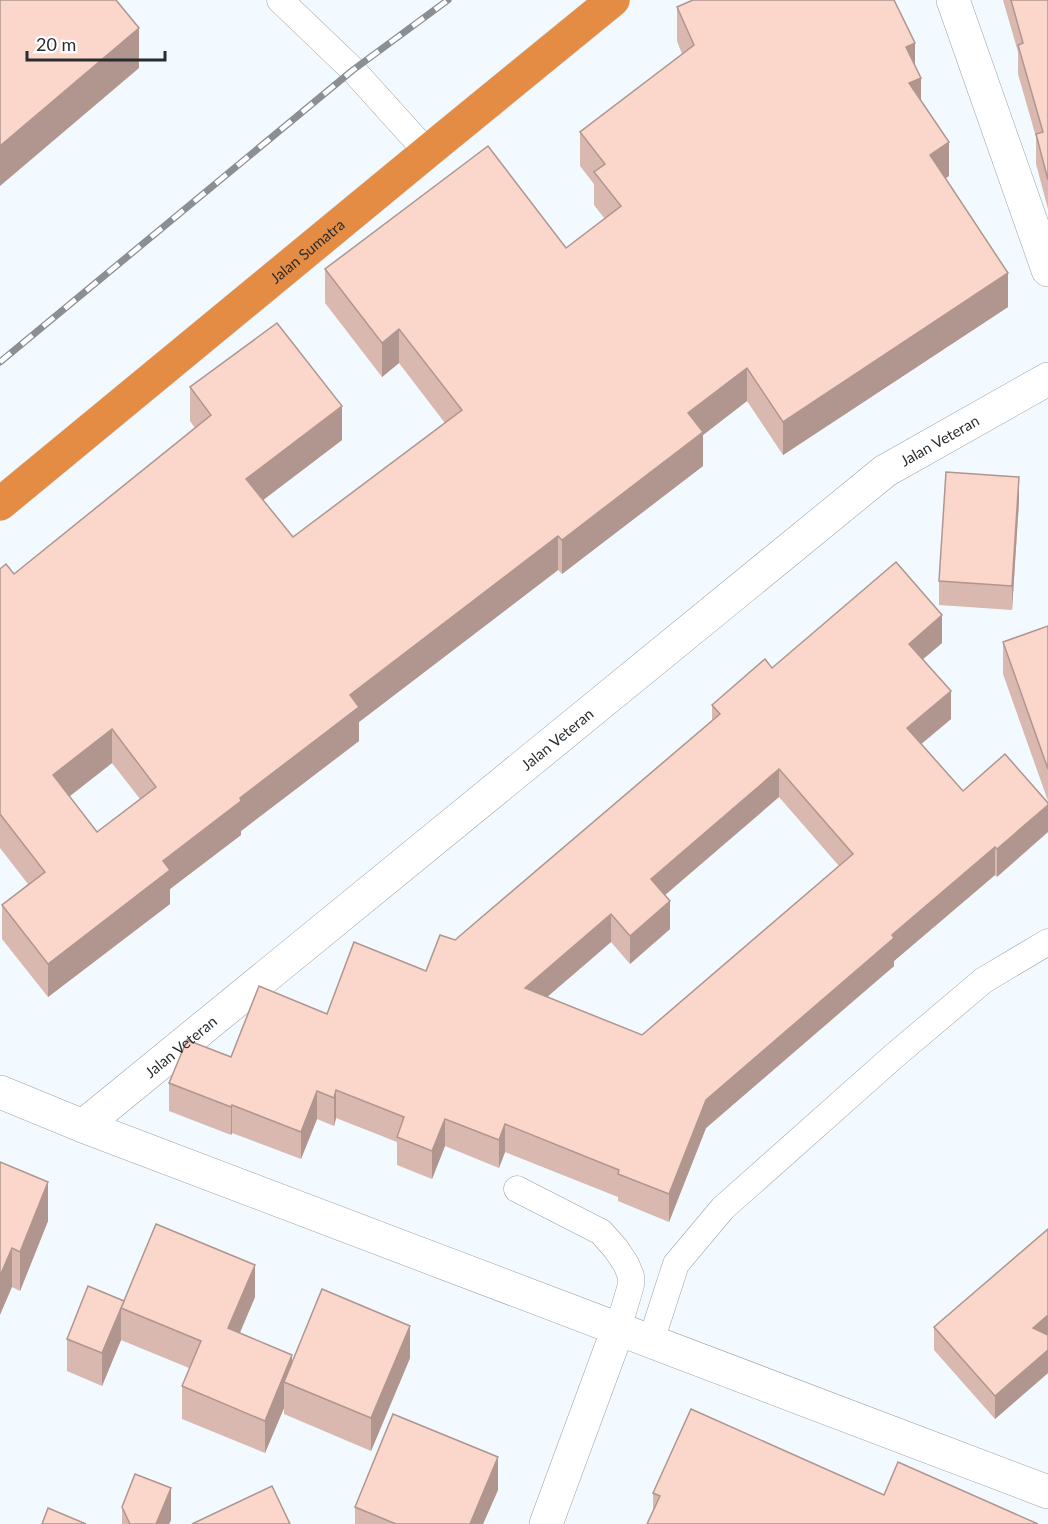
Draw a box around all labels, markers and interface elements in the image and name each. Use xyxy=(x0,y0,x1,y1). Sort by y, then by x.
scale bar xyxy=(27,24,165,62)
text: 20 m xyxy=(36,33,76,55)
street label: Jalan Sumatra xyxy=(266,215,348,287)
street label: Jalan Veteran xyxy=(897,411,982,470)
street label: Jalan Veteran xyxy=(517,704,597,774)
street label: Jalan Veteran xyxy=(141,1012,220,1081)

